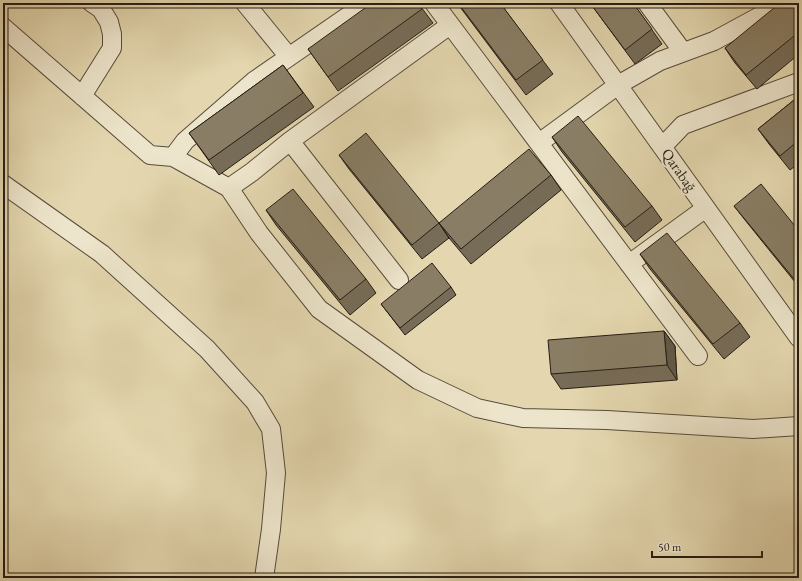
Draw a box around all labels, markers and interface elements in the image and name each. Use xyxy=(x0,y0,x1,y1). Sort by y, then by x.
street label: Qarabağ xyxy=(658,144,701,195)
scale bar xyxy=(652,533,762,559)
text: 50 m xyxy=(658,539,682,555)

